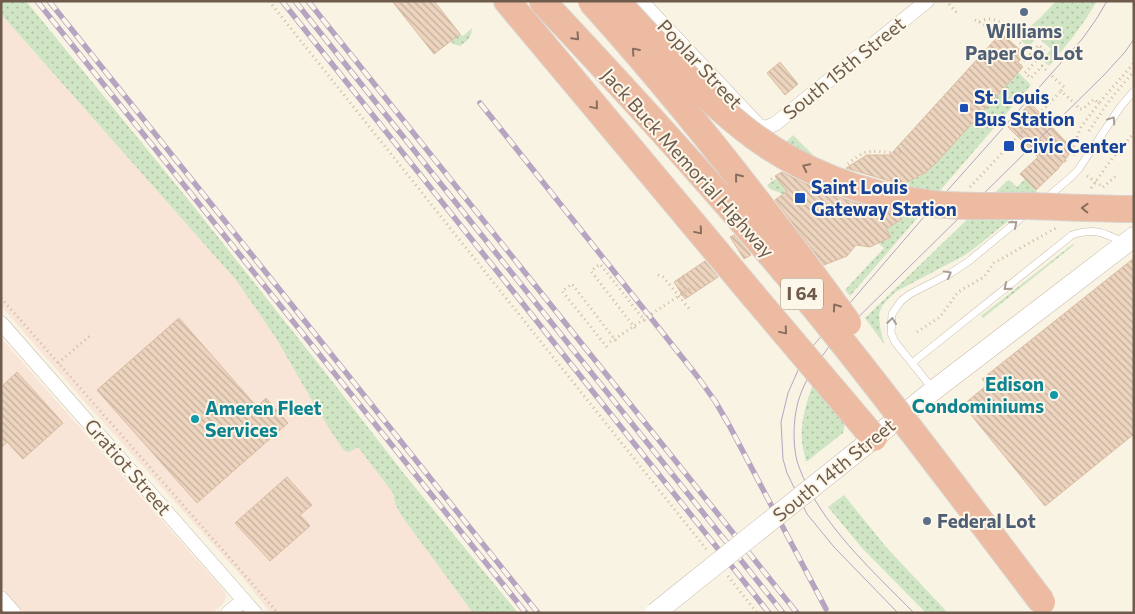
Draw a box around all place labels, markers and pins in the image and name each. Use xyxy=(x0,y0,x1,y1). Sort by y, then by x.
marker: Williams Paper Co. Lot xyxy=(1018,6,1030,18)
place label: Williams Paper Co. Lot xyxy=(965,19,1083,64)
place label: St. Louis Bus Station xyxy=(974,85,1075,130)
marker: St. Louis Bus Station xyxy=(958,102,970,114)
place label: Civic Center xyxy=(1020,134,1127,157)
marker: Civic Center xyxy=(1002,139,1016,153)
place label: Saint Louis Gateway Station xyxy=(811,175,957,220)
marker: Saint Louis Gateway Station xyxy=(793,191,807,205)
place label: Edison Condominiums xyxy=(912,372,1044,417)
marker: Edison Condominiums xyxy=(1048,389,1060,401)
place label: Ameren Fleet Services xyxy=(205,396,322,441)
marker: Ameren Fleet Services xyxy=(189,413,201,425)
place label: Federal Lot xyxy=(937,509,1036,532)
marker: Federal Lot xyxy=(921,515,933,527)

